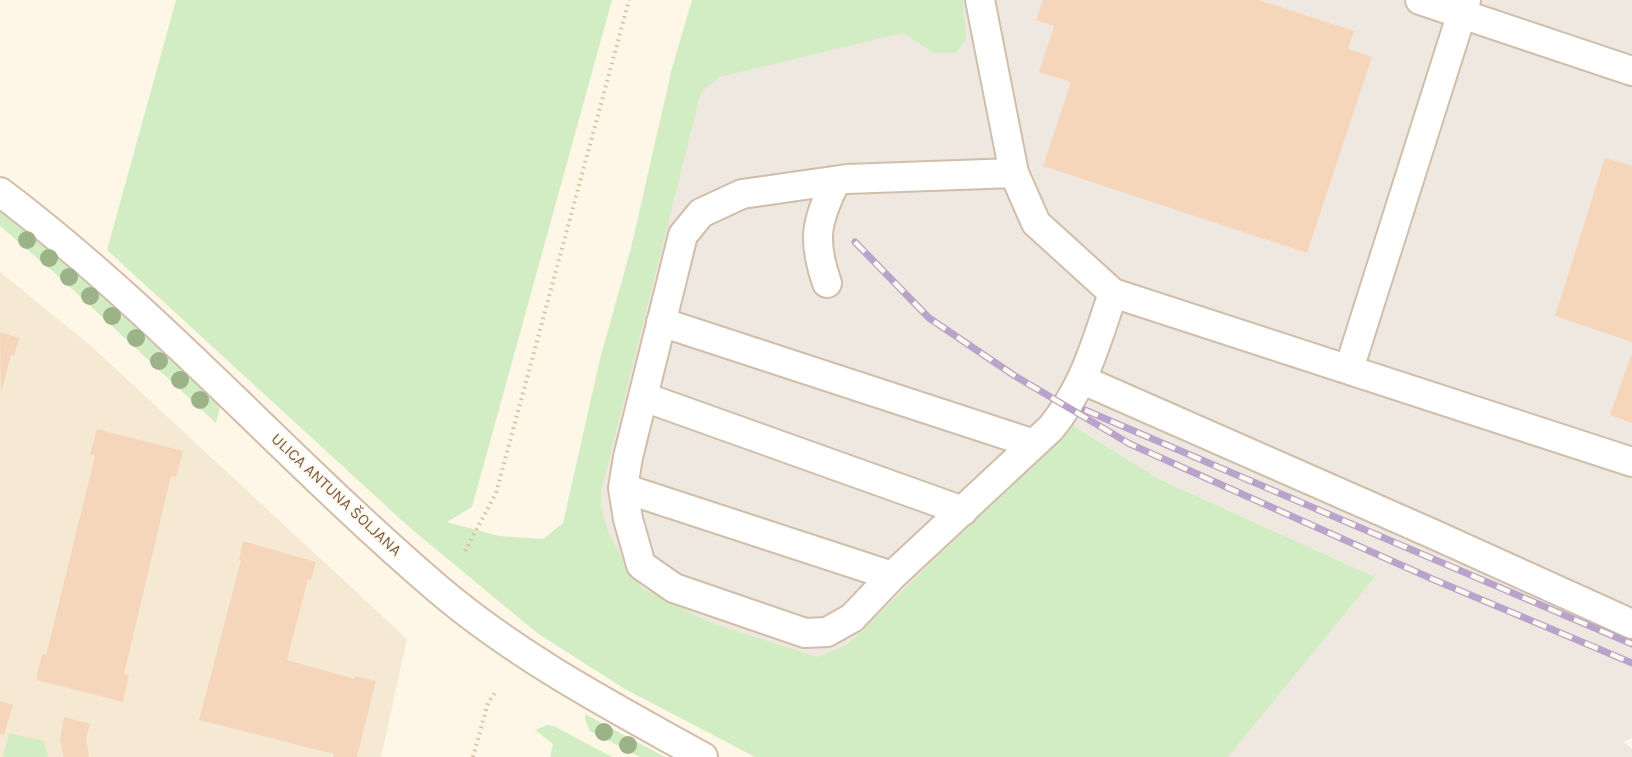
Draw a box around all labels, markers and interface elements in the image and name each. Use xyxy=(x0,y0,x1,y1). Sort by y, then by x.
street label: ULICA ANTUNA ŠOLJANA xyxy=(267,430,405,560)

